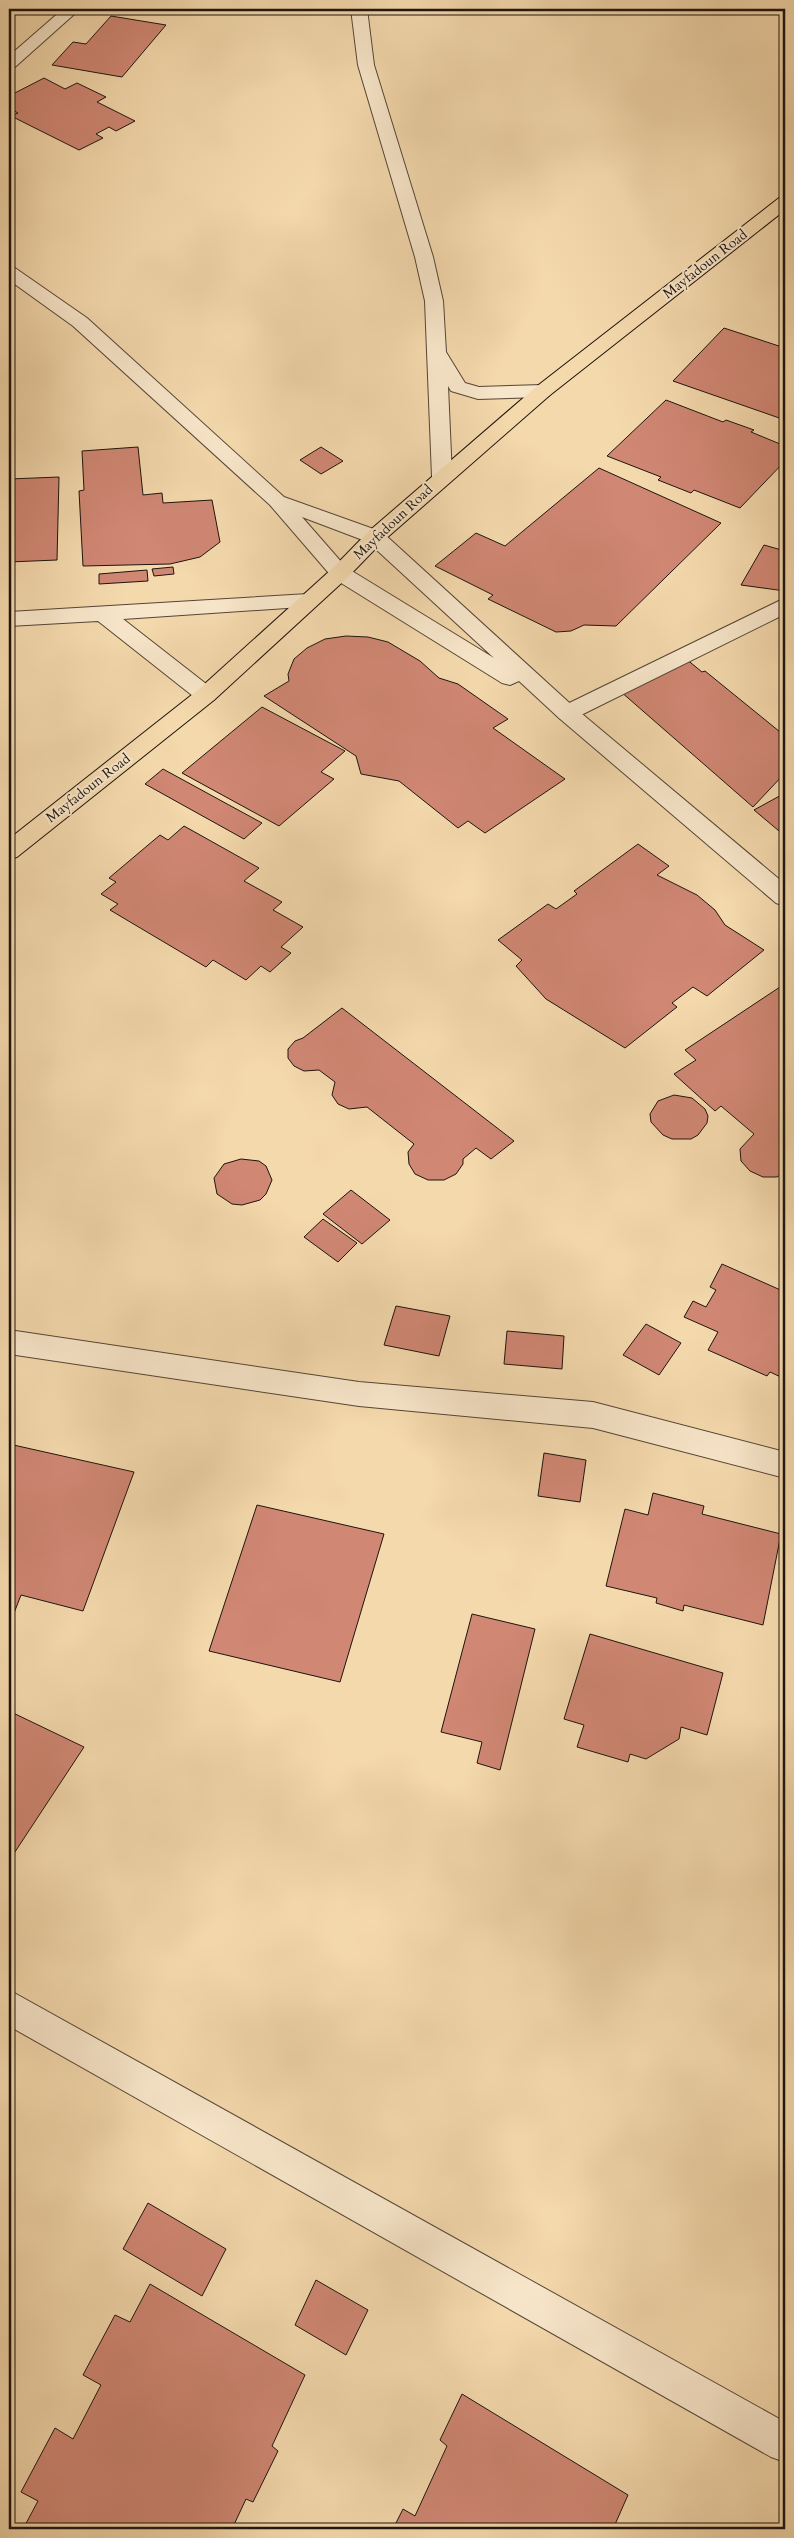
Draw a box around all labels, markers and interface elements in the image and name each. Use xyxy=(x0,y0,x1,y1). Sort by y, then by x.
street label: Mayfadoun Road xyxy=(659,225,752,303)
street label: Mayfadoun Road xyxy=(349,480,437,564)
street label: Mayfadoun Road xyxy=(42,749,135,827)

